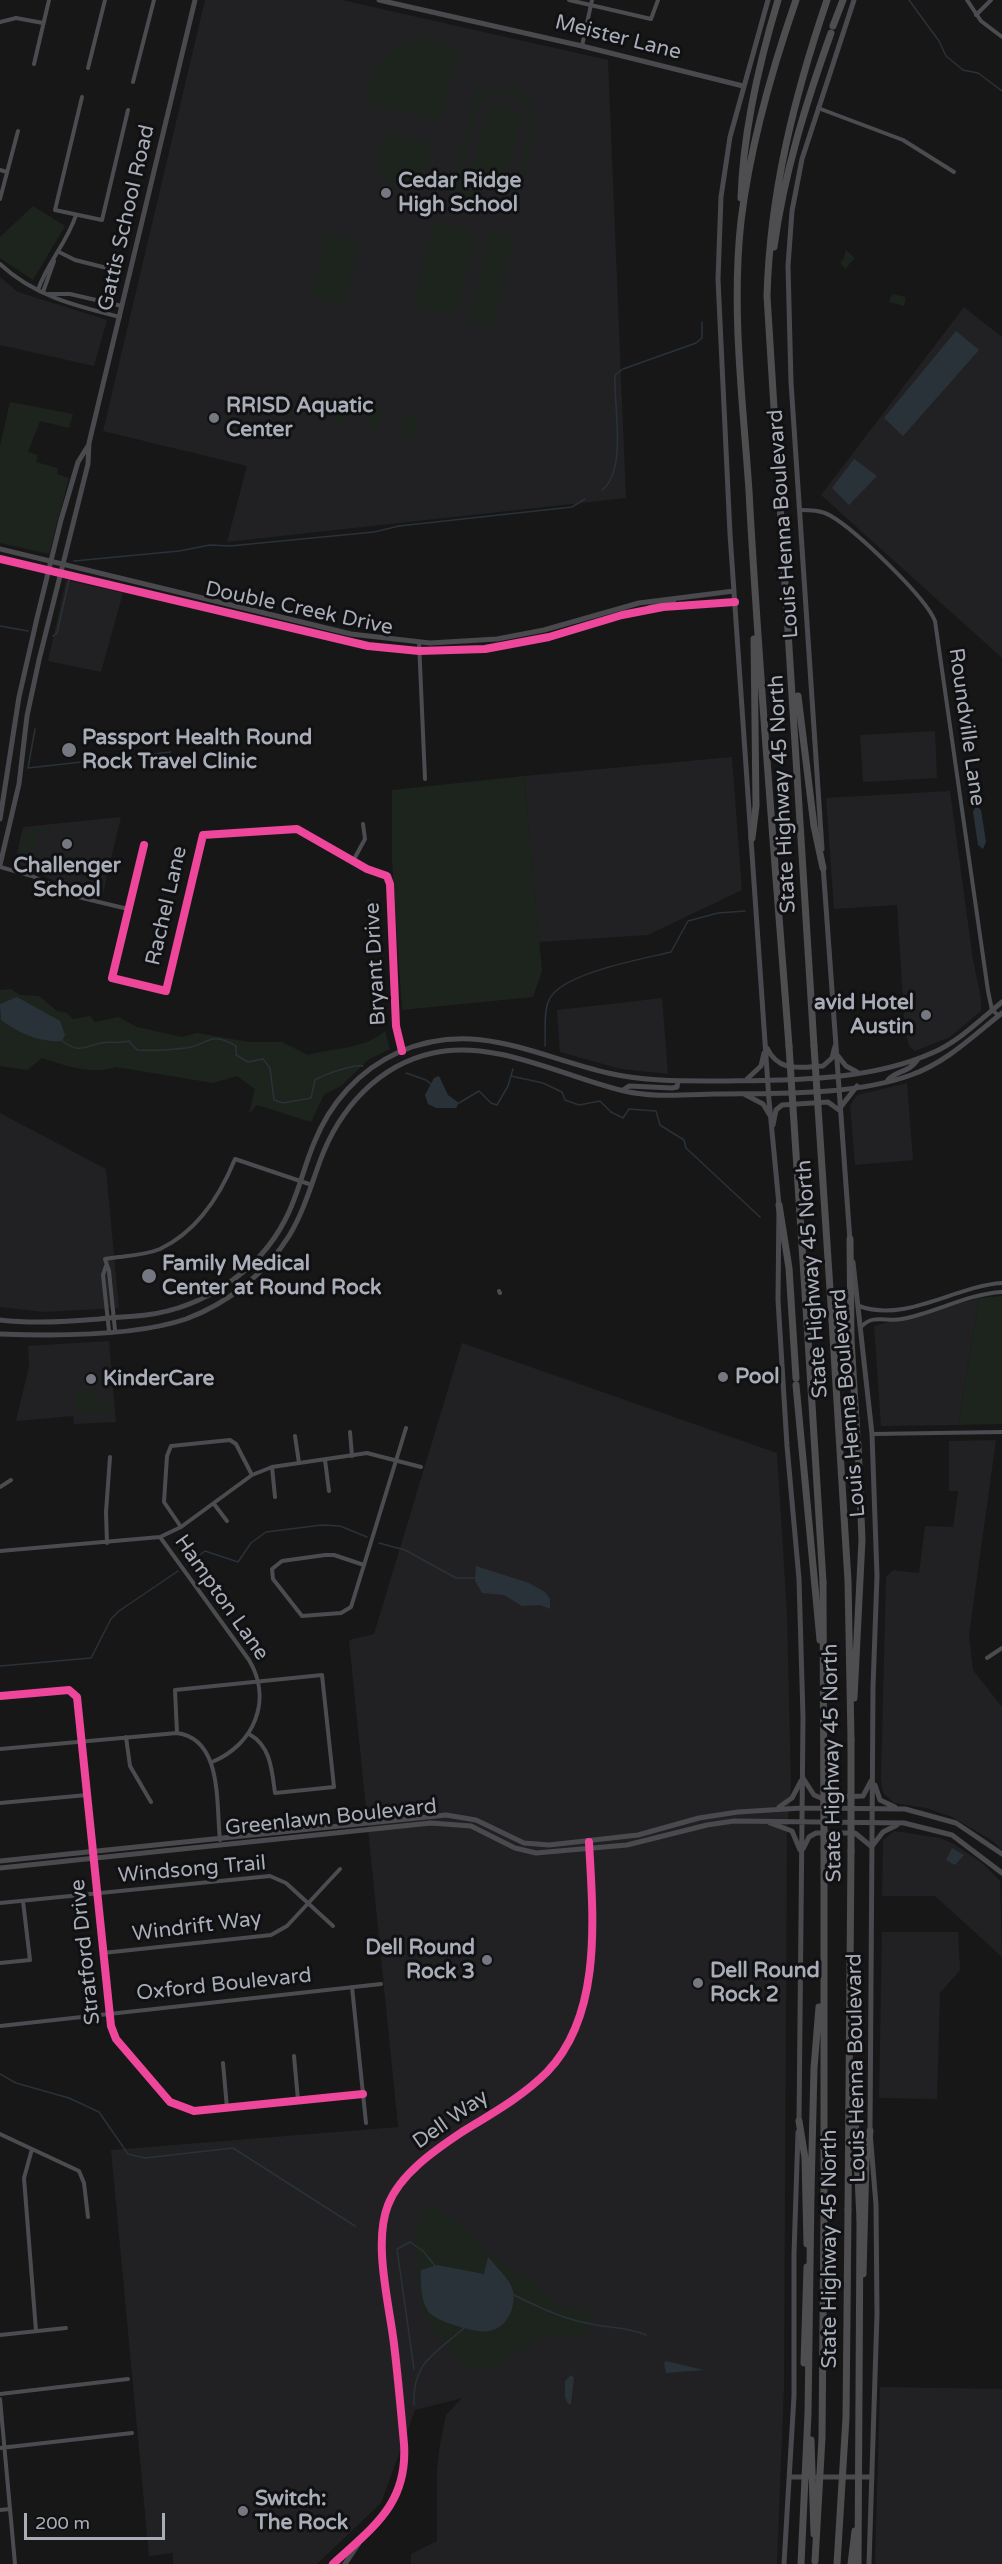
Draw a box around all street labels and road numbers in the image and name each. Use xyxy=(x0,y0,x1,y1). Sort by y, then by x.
street label: Meister Lane xyxy=(552,10,684,66)
street label: Gattis School Road xyxy=(93,123,161,313)
street label: Louis Henna Boulevard xyxy=(763,409,805,639)
street label: Double Creek Drive xyxy=(203,577,395,641)
street label: Roundville Lane xyxy=(942,646,990,808)
street label: State Highway 45 North xyxy=(764,674,802,914)
street label: Rachel Lane xyxy=(141,844,193,968)
street label: Bryant Drive xyxy=(360,902,392,1026)
street label: State Highway 45 North xyxy=(792,1159,834,1399)
street label: Louis Henna Boulevard xyxy=(826,1288,872,1518)
street label: Hampton Lane xyxy=(168,1530,274,1666)
street label: State Highway 45 North xyxy=(818,1643,848,1883)
street label: Greenlawn Boulevard xyxy=(224,1794,438,1842)
street label: Windsong Trail xyxy=(117,1851,267,1889)
street label: Stratford Drive xyxy=(66,1878,106,2026)
street label: Windrift Way xyxy=(131,1907,263,1947)
street label: Louis Henna Boulevard xyxy=(842,1953,872,2183)
street label: Oxford Boulevard xyxy=(135,1963,313,2007)
street label: Dell Way xyxy=(408,2085,494,2155)
street label: State Highway 45 North xyxy=(817,2130,843,2368)

